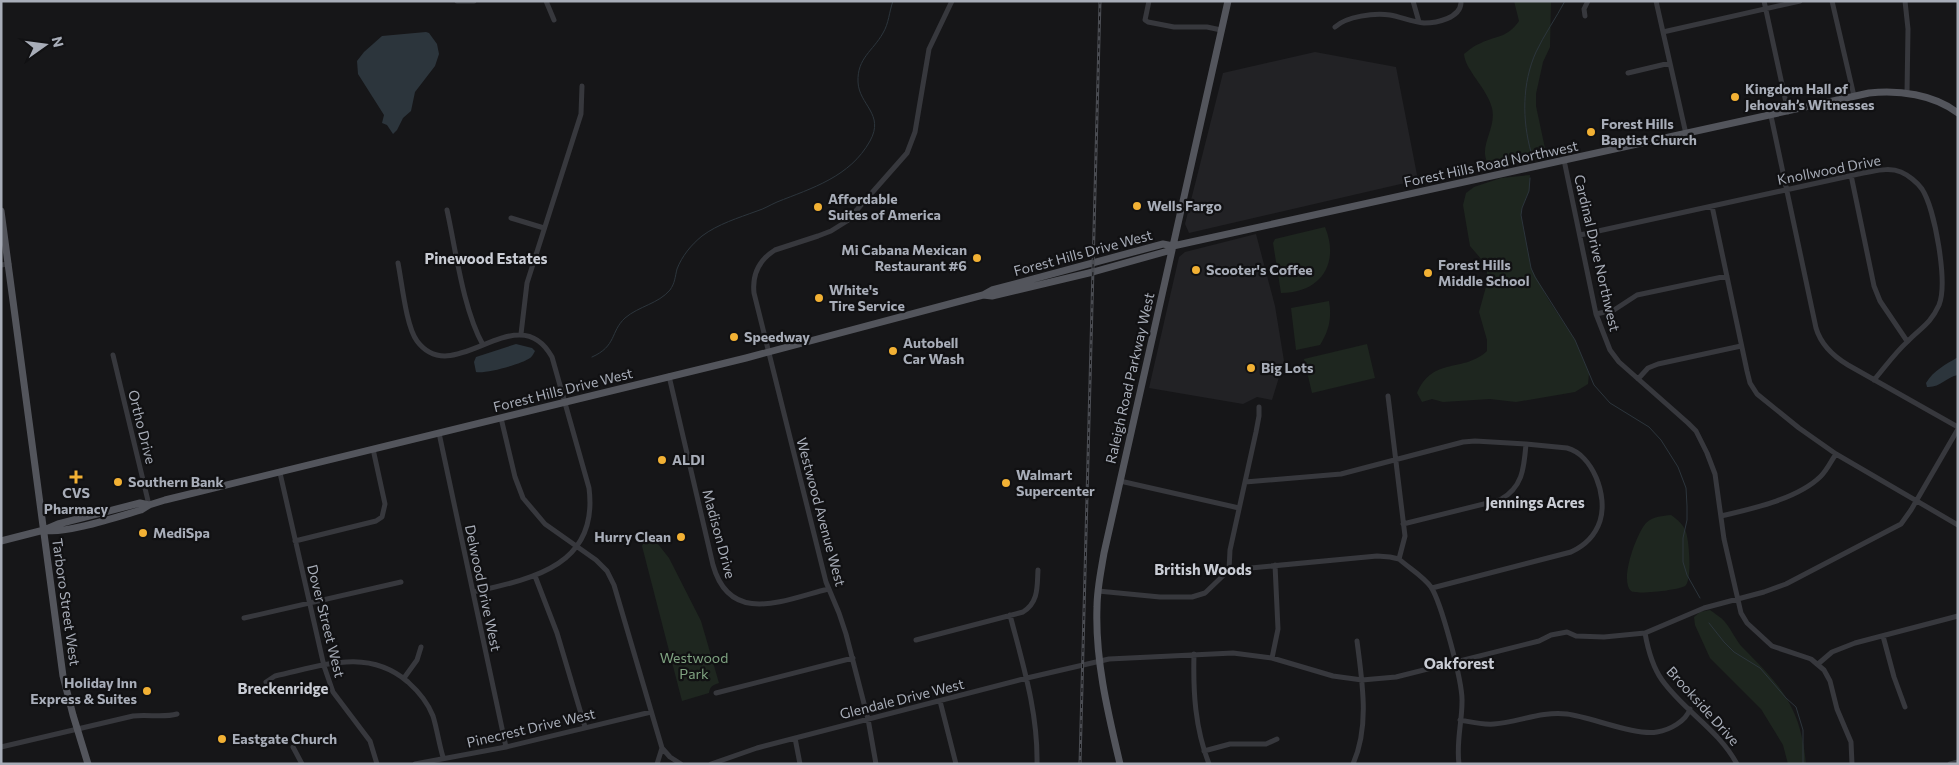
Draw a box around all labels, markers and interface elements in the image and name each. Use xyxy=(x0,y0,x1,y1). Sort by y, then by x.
north arrow xyxy=(20,20,70,70)
text: N xyxy=(49,35,68,49)
place label: Kingdom Hall of Jehovah’s Witnesses xyxy=(1745,80,1875,113)
marker: Kingdom Hall of Jehovah’s Witnesses xyxy=(1729,91,1741,103)
place label: Forest Hills Baptist Church xyxy=(1601,115,1697,148)
marker: Forest Hills Baptist Church xyxy=(1585,126,1597,138)
street label: Forest Hills Road Northwest xyxy=(1402,137,1580,190)
street label: Knollwood Drive xyxy=(1776,151,1882,188)
street label: Cardinal Drive Northwest xyxy=(1571,173,1624,333)
place label: Affordable Suites of America xyxy=(828,190,941,223)
place label: Wells Fargo xyxy=(1147,197,1222,214)
marker: Wells Fargo xyxy=(1131,200,1143,212)
marker: Affordable Suites of America xyxy=(812,201,824,213)
street label: Forest Hills Drive West xyxy=(1012,226,1154,279)
place label: Mi Cabana Mexican Restaurant #6 xyxy=(841,241,967,274)
district label: Pinewood Estates xyxy=(424,249,548,267)
marker: Mi Cabana Mexican Restaurant #6 xyxy=(971,252,983,264)
place label: Forest Hills Middle School xyxy=(1438,256,1529,289)
place label: Scooter's Coffee xyxy=(1206,261,1313,278)
marker: Scooter's Coffee xyxy=(1190,264,1202,276)
marker: Forest Hills Middle School xyxy=(1422,267,1434,279)
place label: White's Tire Service xyxy=(829,281,905,314)
street label: Raleigh Road Parkway West xyxy=(1102,290,1158,465)
marker: White's Tire Service xyxy=(813,292,825,304)
place label: Speedway xyxy=(744,328,810,345)
marker: Speedway xyxy=(728,331,740,343)
place label: Autobell Car Wash xyxy=(903,334,964,367)
marker: Autobell Car Wash xyxy=(887,345,899,357)
place label: Big Lots xyxy=(1261,359,1314,376)
marker: Big Lots xyxy=(1245,362,1257,374)
street label: Forest Hills Drive West xyxy=(491,364,635,415)
street label: Ortho Drive xyxy=(125,388,160,466)
street label: Westwood Avenue West xyxy=(793,436,850,588)
place label: ALDI xyxy=(672,451,705,468)
marker: ALDI xyxy=(656,454,668,466)
place label: Walmart Supercenter xyxy=(1016,466,1095,499)
marker: CVS Pharmacy xyxy=(70,471,82,483)
place label: Southern Bank xyxy=(128,473,223,490)
marker: Southern Bank xyxy=(112,476,124,488)
marker: Walmart Supercenter xyxy=(1000,477,1012,489)
place label: CVS Pharmacy xyxy=(44,484,109,517)
street label: Madison Drive xyxy=(699,487,740,580)
district label: Jennings Acres xyxy=(1485,493,1585,511)
street label: Delwood Drive West xyxy=(462,523,505,653)
place label: MediSpa xyxy=(153,524,210,541)
marker: MediSpa xyxy=(137,527,149,539)
place label: Hurry Clean xyxy=(594,528,671,545)
marker: Hurry Clean xyxy=(675,531,687,543)
street label: Tarboro Street West xyxy=(49,537,84,667)
district label: British Woods xyxy=(1154,560,1252,578)
street label: Dover Street West xyxy=(304,563,349,679)
park label: Westwood Park xyxy=(660,649,728,682)
district label: Oakforest xyxy=(1424,654,1494,672)
street label: Brookside Drive xyxy=(1663,663,1743,749)
place label: Holiday Inn Express & Suites xyxy=(30,674,137,707)
street label: Glendale Drive West xyxy=(838,675,966,722)
district label: Breckenridge xyxy=(238,679,329,697)
marker: Holiday Inn Express & Suites xyxy=(141,685,153,697)
street label: Pinecrest Drive West xyxy=(465,704,597,751)
place label: Eastgate Church xyxy=(232,730,337,747)
marker: Eastgate Church xyxy=(216,733,228,745)

